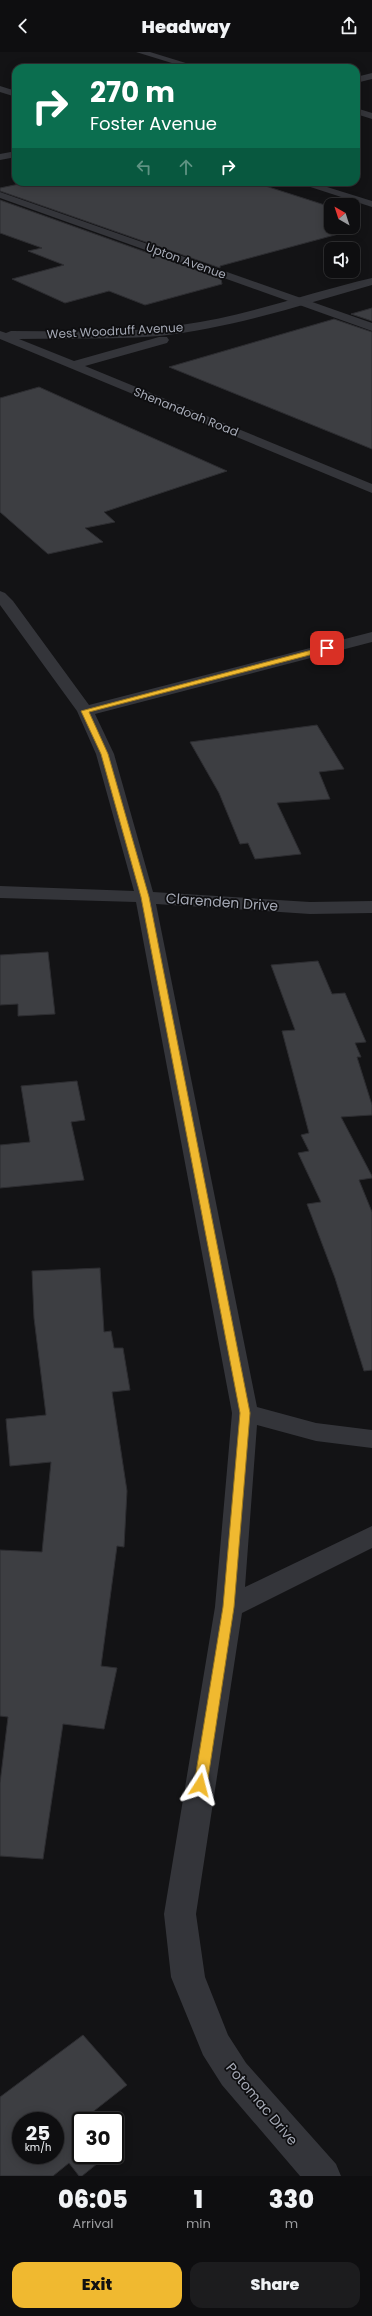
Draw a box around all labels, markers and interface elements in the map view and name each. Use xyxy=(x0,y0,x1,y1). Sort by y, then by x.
text: Headway xyxy=(142,14,230,39)
icon: back xyxy=(12,15,34,37)
icon: share xyxy=(338,15,360,37)
text: 270 m xyxy=(90,73,175,112)
icon: right xyxy=(24,80,76,132)
text: Foster Avenue xyxy=(90,111,217,136)
icon: left xyxy=(133,156,155,178)
icon: ahead xyxy=(175,156,197,178)
icon: right xyxy=(217,156,239,178)
north arrow xyxy=(324,198,360,234)
map controls xyxy=(324,198,360,278)
street label: Upton Avenue xyxy=(144,238,229,283)
button: sound xyxy=(324,242,360,278)
street label: West Woodruff Avenue xyxy=(46,318,184,343)
street label: Shenandoah Road xyxy=(131,383,241,440)
pin xyxy=(310,631,344,665)
icon: arrive xyxy=(316,637,338,659)
street label: Clarenden Drive xyxy=(165,888,279,916)
position arrow xyxy=(179,1764,221,1806)
street label: Potomac Drive xyxy=(221,2058,303,2150)
speed limit sign: 30 xyxy=(72,2112,124,2164)
text: 25 xyxy=(26,2119,50,2147)
text: km/h xyxy=(25,2140,51,2155)
text: 06:05 xyxy=(58,2183,128,2216)
text: 1 xyxy=(194,2183,203,2216)
text: 330 xyxy=(269,2183,314,2216)
text: Arrival xyxy=(72,2214,113,2233)
text: min xyxy=(186,2214,211,2233)
text: m xyxy=(285,2214,298,2233)
button: Exit xyxy=(12,2262,182,2308)
button: Share xyxy=(190,2262,360,2308)

